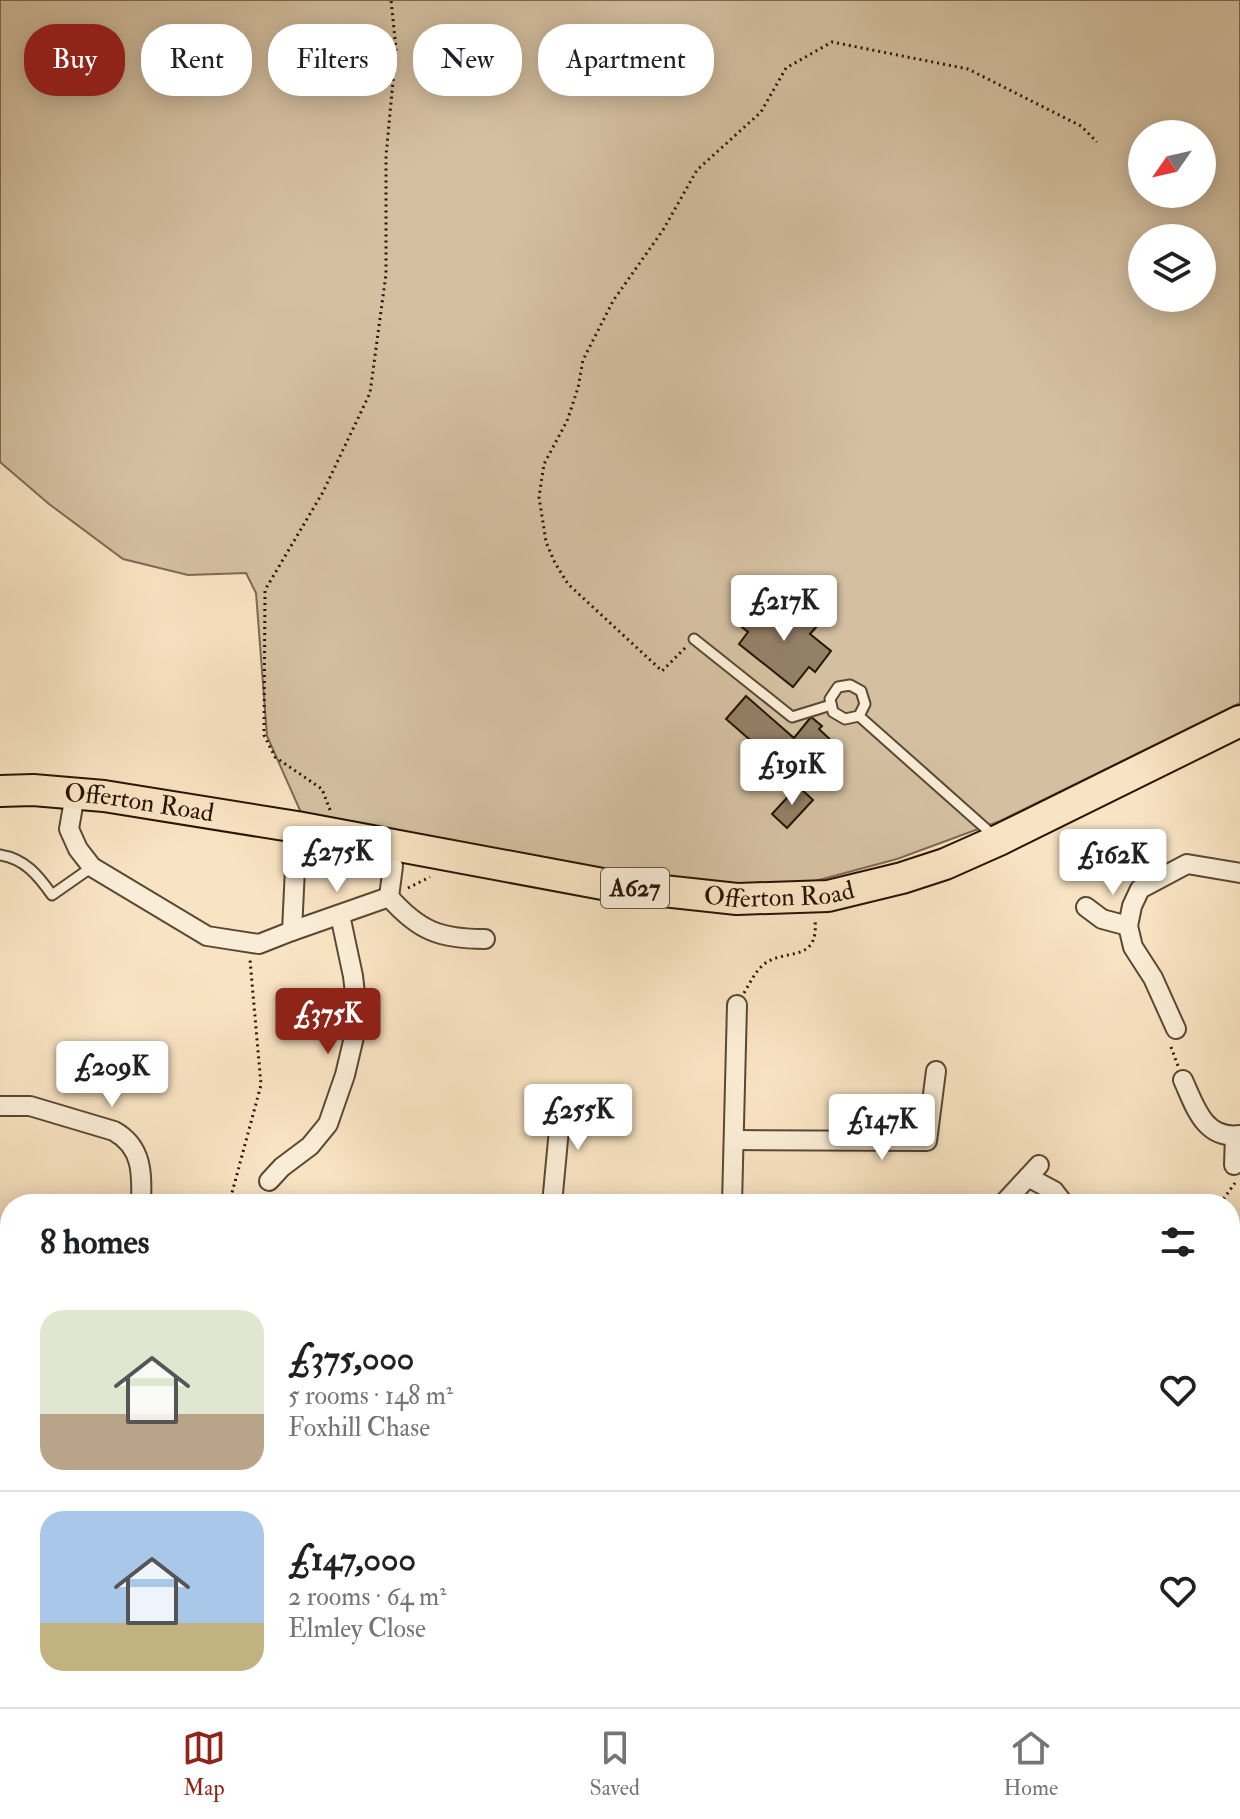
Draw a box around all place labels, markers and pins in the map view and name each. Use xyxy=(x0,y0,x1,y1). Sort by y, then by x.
pin: £217K xyxy=(728,575,840,643)
pin: £191K xyxy=(736,739,848,807)
pin: £275K xyxy=(281,826,393,894)
pin: £162K xyxy=(1057,829,1169,897)
pin: £375K xyxy=(272,988,384,1056)
pin: £209K xyxy=(56,1041,168,1109)
pin: £255K xyxy=(522,1084,634,1152)
pin: £147K xyxy=(826,1094,938,1162)

